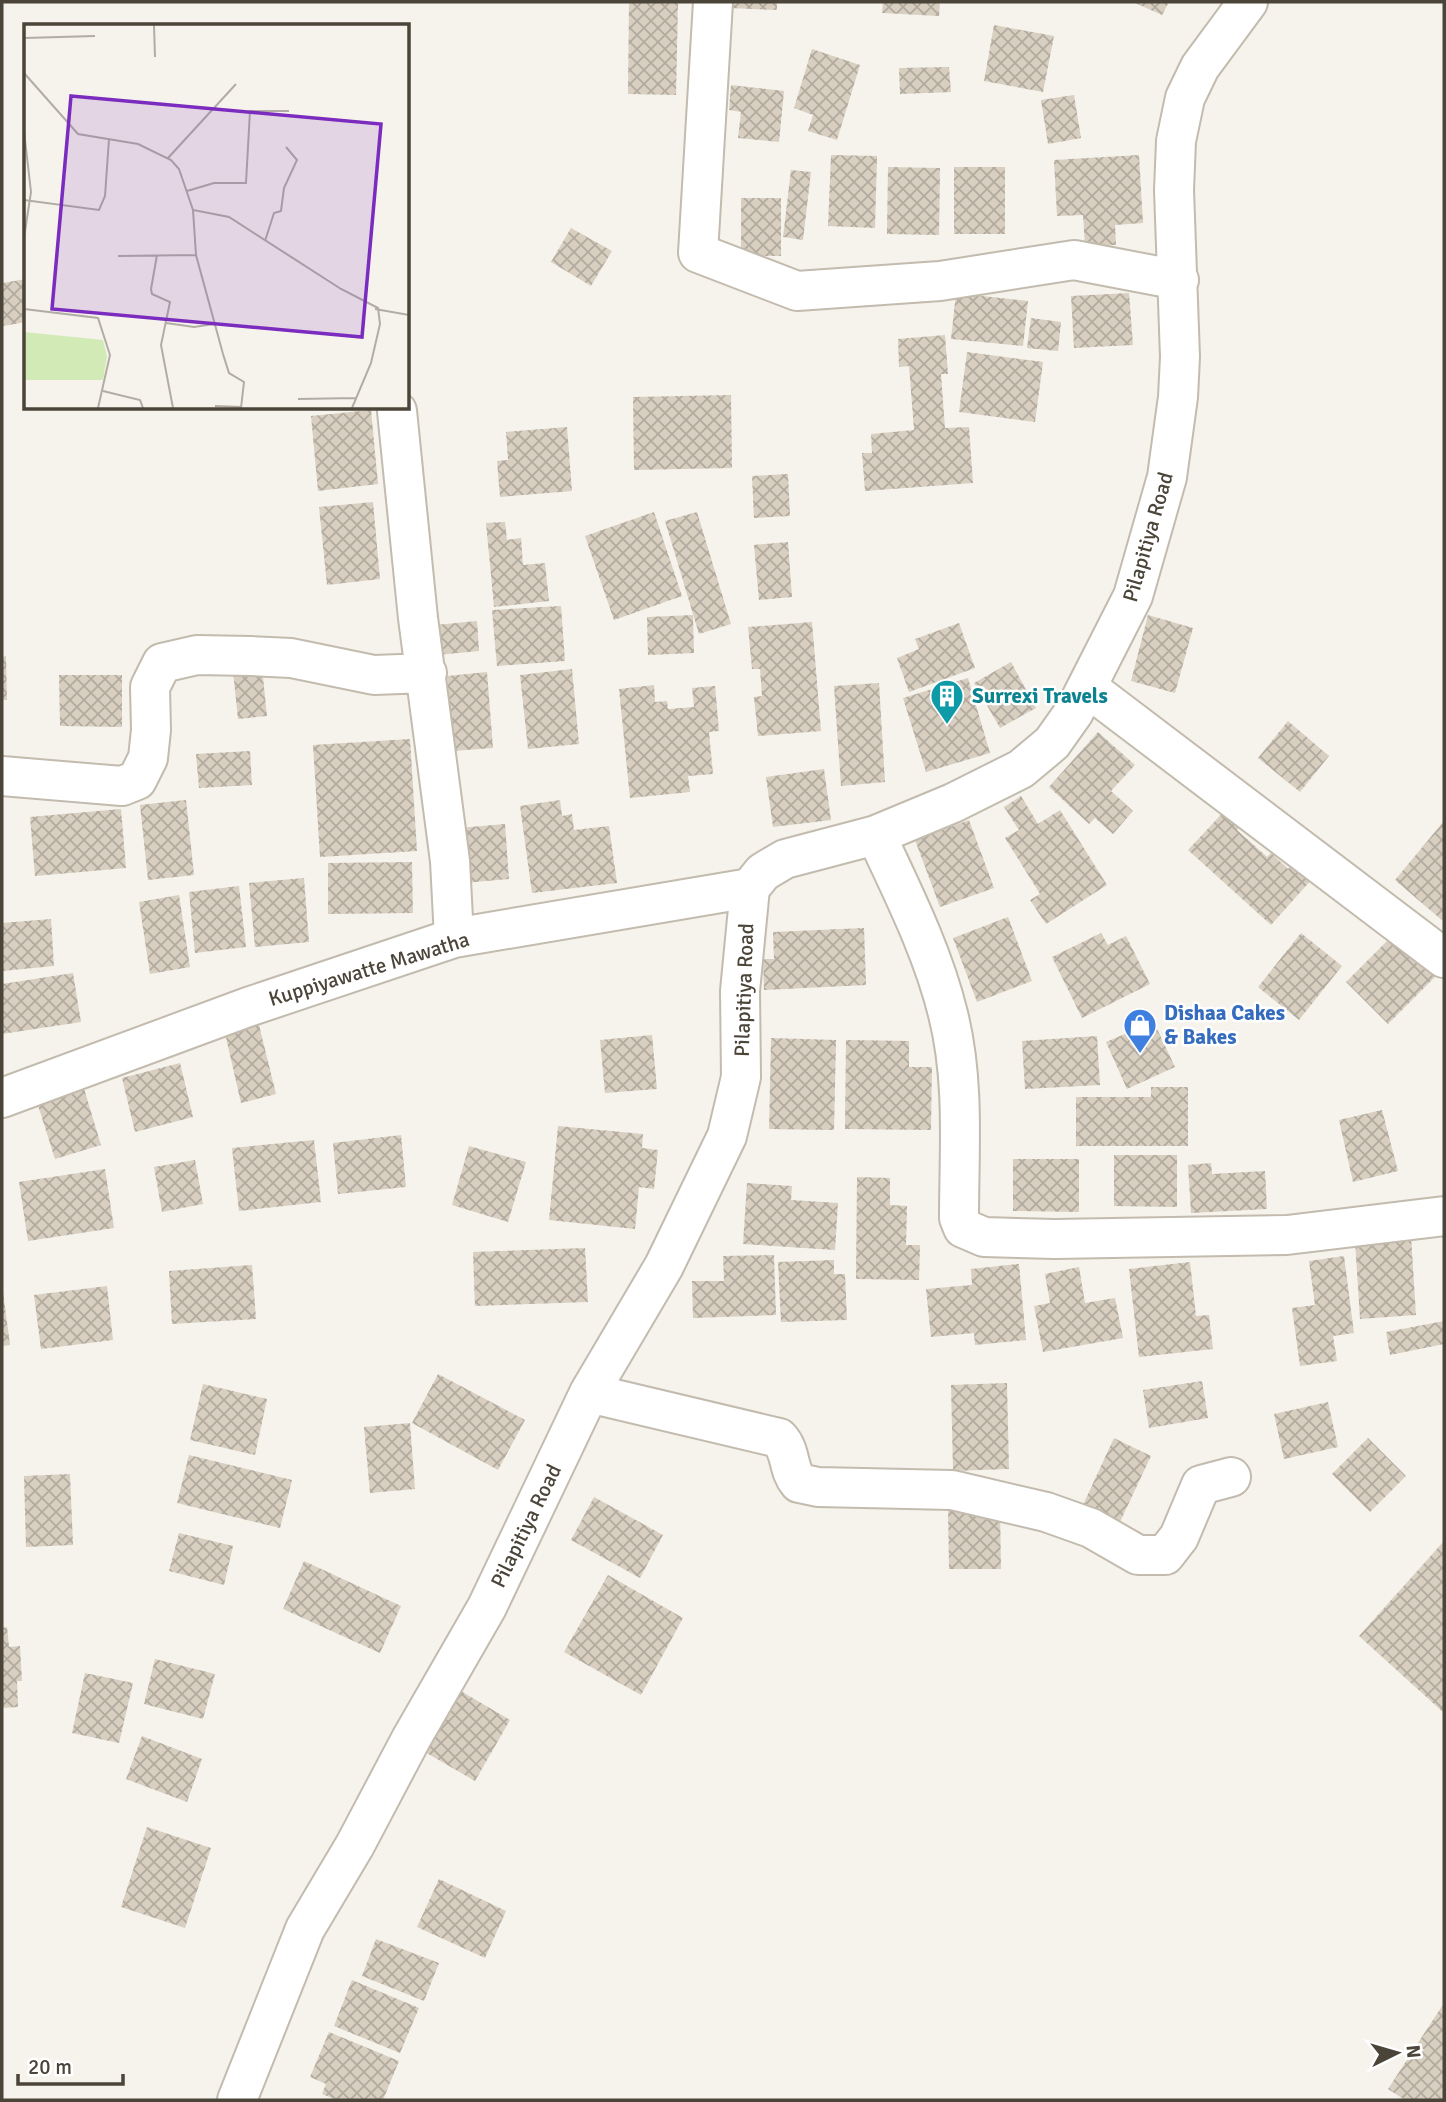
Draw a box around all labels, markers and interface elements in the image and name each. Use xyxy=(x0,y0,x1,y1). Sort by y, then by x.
inset map xyxy=(24,24,410,410)
street label: Pilapitiya Road xyxy=(1117,469,1179,605)
building icon: Surrexi Travels xyxy=(928,677,966,726)
place label: Surrexi Travels xyxy=(972,683,1108,709)
street label: Pilapitiya Road xyxy=(729,923,759,1057)
street label: Kuppiyawatte Mawatha xyxy=(265,926,473,1012)
place label: Dishaa Cakes & Bakes xyxy=(1164,1000,1285,1050)
shop icon: Dishaa Cakes & Bakes xyxy=(1121,1006,1159,1055)
street label: Pilapitiya Road xyxy=(485,1460,567,1592)
north arrow xyxy=(1362,2018,1432,2088)
scale bar xyxy=(18,2042,122,2086)
text: N xyxy=(1400,2044,1425,2059)
text: 20 m xyxy=(28,2054,72,2080)

